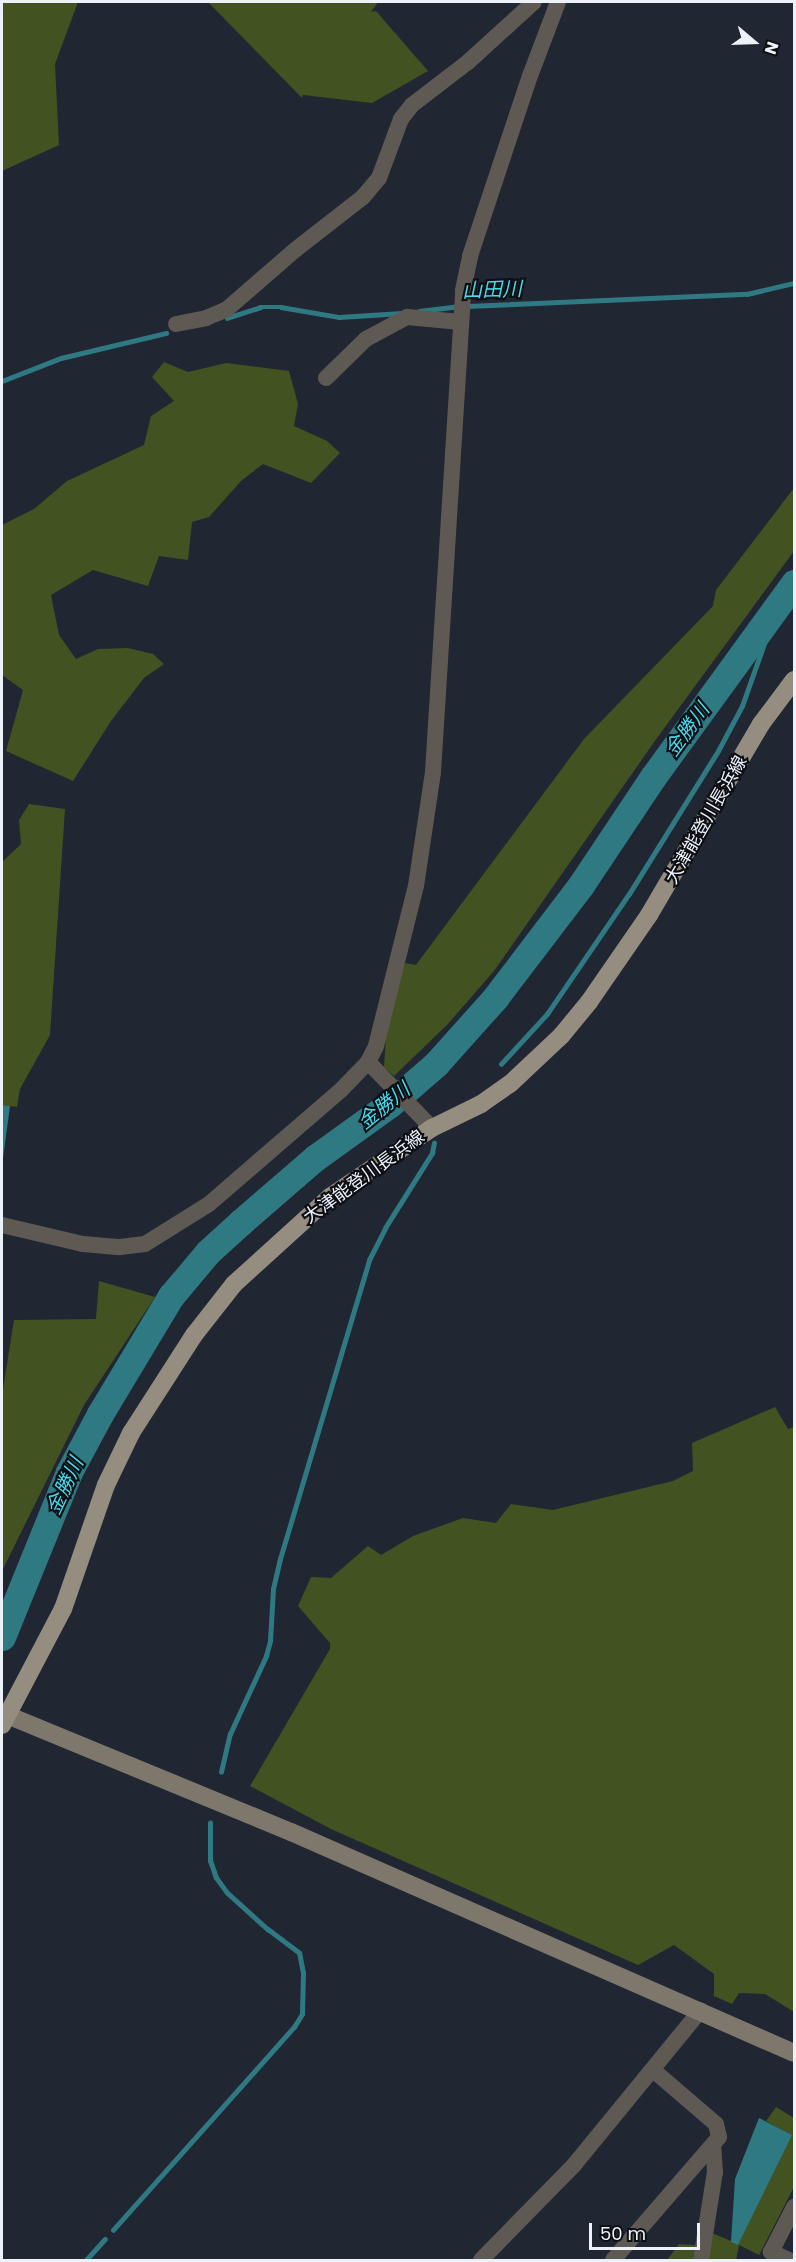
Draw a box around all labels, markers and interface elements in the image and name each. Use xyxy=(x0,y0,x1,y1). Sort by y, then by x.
north arrow xyxy=(724,12,784,72)
text: N xyxy=(759,39,784,57)
water label: 山田川 xyxy=(462,277,522,303)
water label: 金勝川 xyxy=(660,699,714,761)
street label: 大津能登川長浜線 xyxy=(661,752,751,888)
water label: 金勝川 xyxy=(353,1078,415,1134)
street label: 大津能登川長浜線 xyxy=(299,1126,429,1228)
water label: 金勝川 xyxy=(41,1454,89,1518)
scale bar xyxy=(592,2211,703,2249)
text: 50 m xyxy=(600,2221,646,2246)

